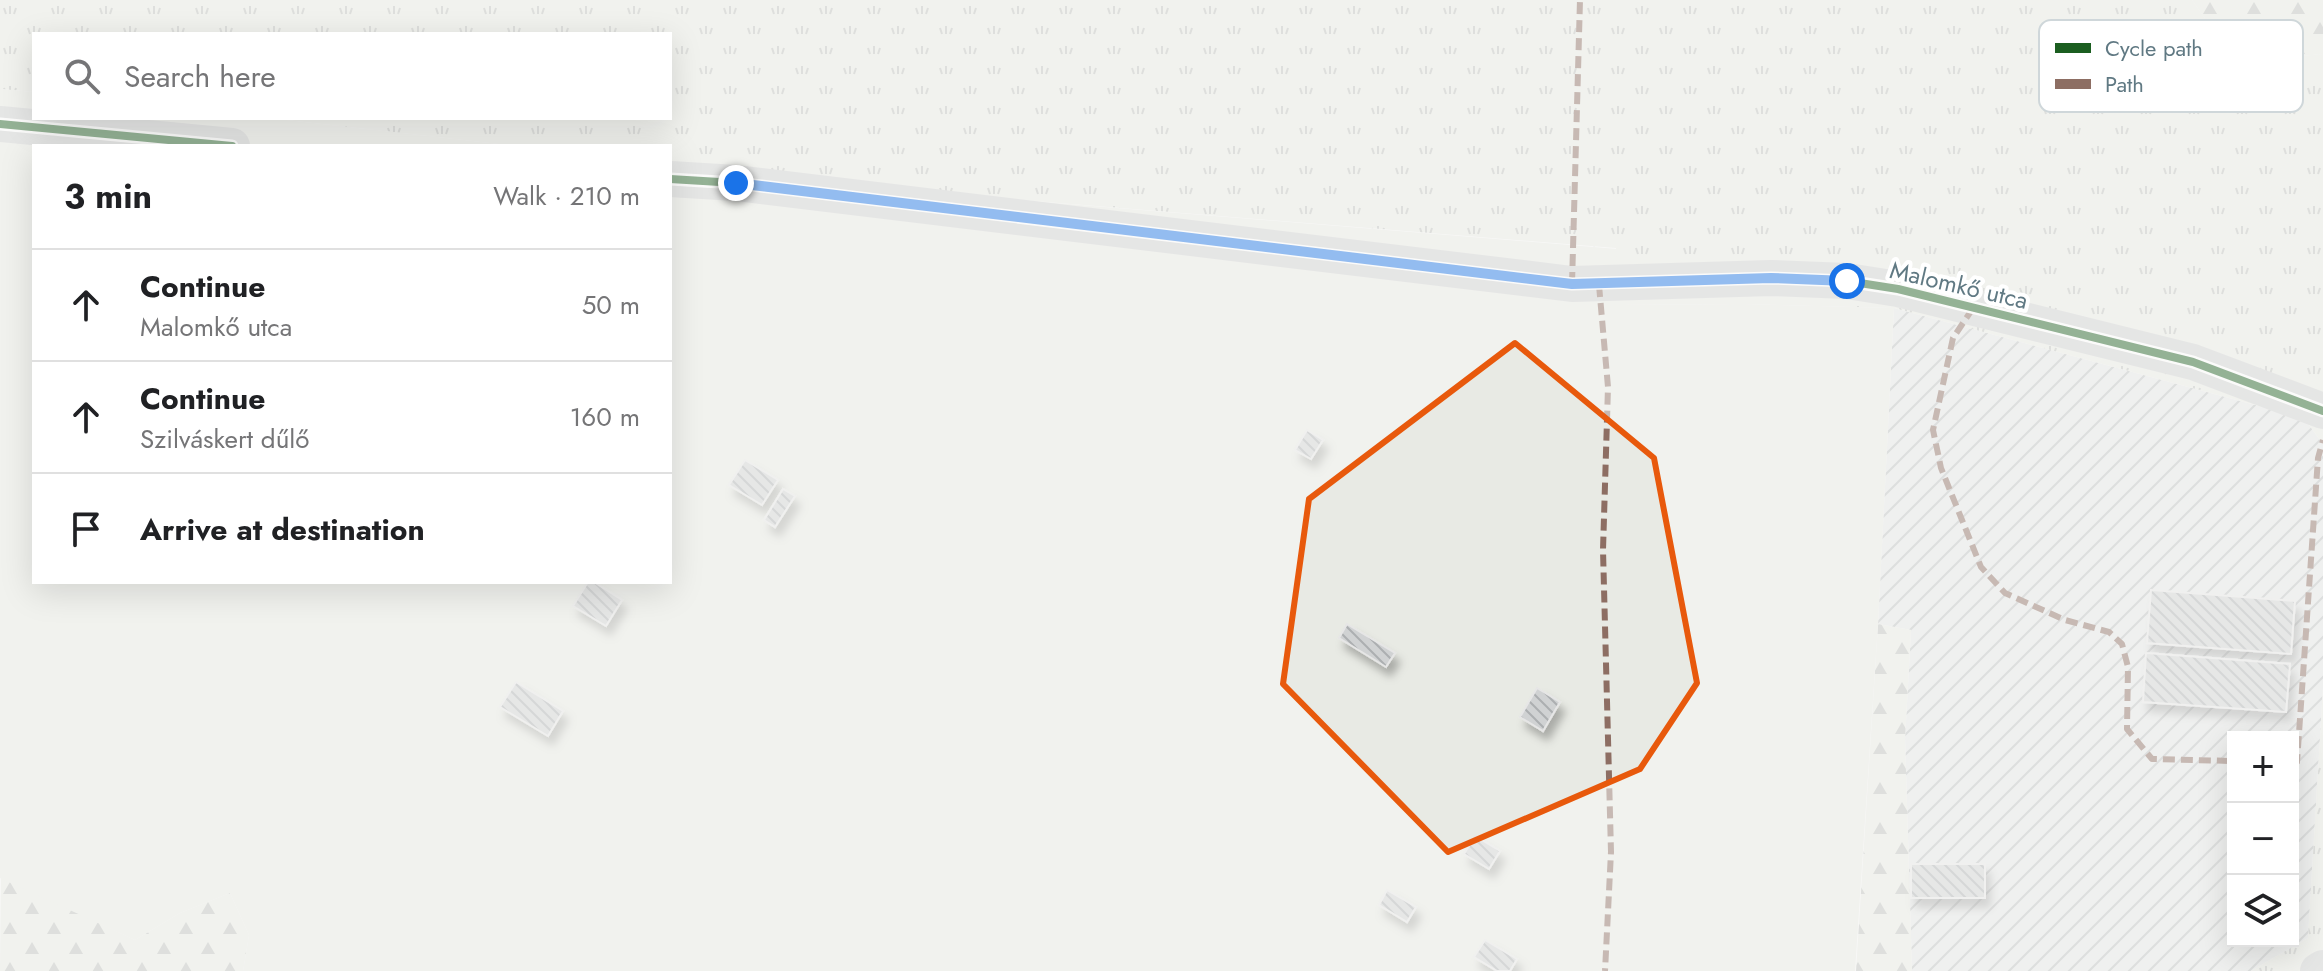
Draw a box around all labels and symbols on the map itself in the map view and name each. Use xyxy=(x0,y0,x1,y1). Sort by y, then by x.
legend xyxy=(2039,20,2303,112)
text: Cycle path xyxy=(2105,32,2203,64)
text: Path xyxy=(2105,68,2144,100)
route end xyxy=(718,165,754,201)
street label: Malomkő utca xyxy=(1887,252,2031,318)
route start xyxy=(1829,263,1865,299)

